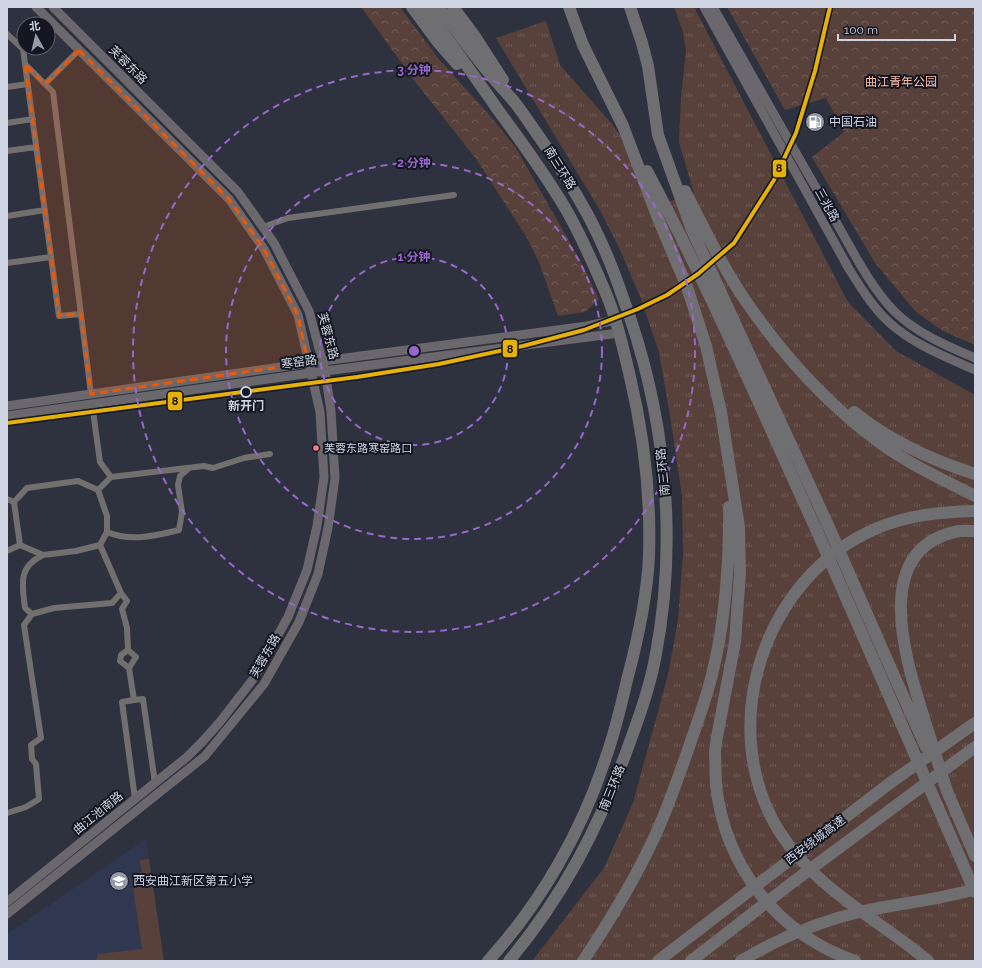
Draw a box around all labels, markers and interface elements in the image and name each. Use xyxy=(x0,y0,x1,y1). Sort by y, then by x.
north arrow xyxy=(16,16,56,56)
scale bar xyxy=(838,16,955,42)
text: 北 xyxy=(28,19,41,34)
text: 100 m xyxy=(844,23,878,37)
street label: 芙蓉东路 xyxy=(106,43,150,87)
text: 3 分钟 xyxy=(397,63,431,77)
park label: 曲江青年公园 xyxy=(865,75,937,89)
fuel station icon: 中国石油 xyxy=(804,111,826,133)
place label: 中国石油 xyxy=(829,115,877,129)
street label: 南三环路 xyxy=(541,144,579,192)
text: 2 分钟 xyxy=(397,156,431,170)
line badge: 8 xyxy=(772,159,787,178)
text: 8 xyxy=(776,162,783,175)
street label: 三兆路 xyxy=(812,186,842,224)
text: 1 分钟 xyxy=(398,250,430,264)
street label: 芙蓉东路 xyxy=(315,311,341,361)
line badge: 8 xyxy=(502,339,518,358)
text: 8 xyxy=(507,343,514,356)
centre of rings xyxy=(407,344,421,358)
street label: 寒窑路 xyxy=(280,353,318,371)
marker: 新开门 xyxy=(240,386,252,398)
line badge: 8 xyxy=(167,391,183,411)
text: 8 xyxy=(172,395,179,408)
place label: 新开门 xyxy=(228,399,264,413)
place label: 芙蓉东路寒窑路口 xyxy=(324,442,412,455)
marker: 芙蓉东路寒窑路口 xyxy=(311,443,321,453)
street label: 南三环路 xyxy=(654,447,672,497)
street label: 芙蓉东路 xyxy=(247,632,283,680)
street label: 南三环路 xyxy=(597,763,627,813)
street label: 曲江池南路 xyxy=(70,789,126,837)
street label: 西安绕城高速 xyxy=(782,813,848,867)
school or university icon: 西安曲江新区第五小学 xyxy=(108,870,130,892)
place label: 西安曲江新区第五小学 xyxy=(133,874,253,888)

